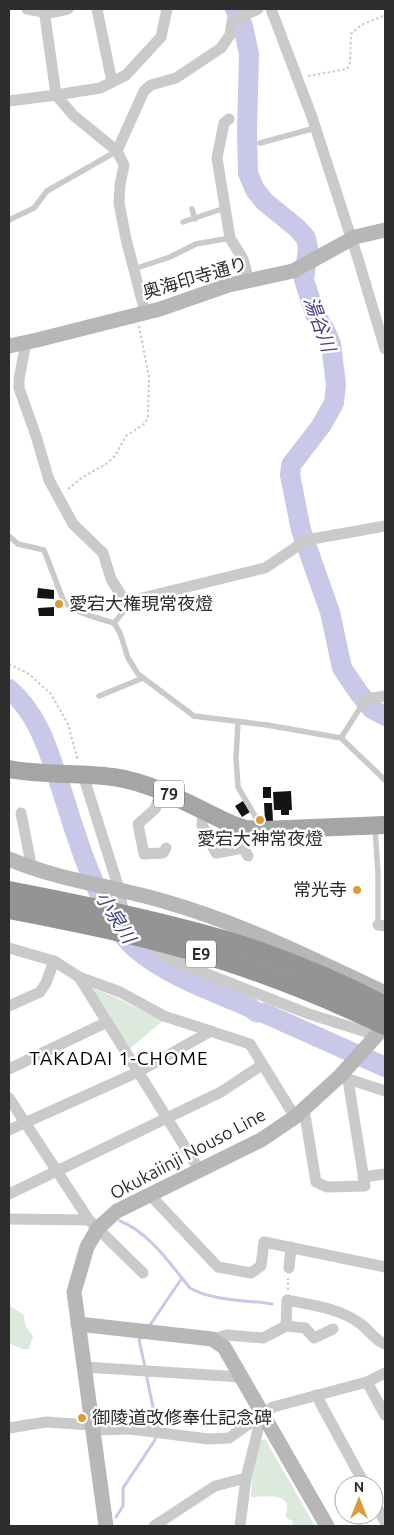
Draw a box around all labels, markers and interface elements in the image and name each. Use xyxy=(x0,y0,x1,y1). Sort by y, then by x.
street label: 奥海印寺通り xyxy=(140,253,249,302)
water label: 湯谷川 xyxy=(300,293,341,356)
place label: 愛宕大権現常夜燈 xyxy=(69,593,213,613)
marker: 愛宕大権現常夜燈 xyxy=(53,598,65,610)
road number: 79 xyxy=(154,781,184,808)
marker: 愛宕大神常夜燈 xyxy=(254,814,266,826)
place label: 愛宕大神常夜燈 xyxy=(197,828,323,848)
place label: 常光寺 xyxy=(293,879,347,899)
marker: 常光寺 xyxy=(351,884,363,896)
water label: 小泉川 xyxy=(92,887,141,949)
road number: E9 xyxy=(186,941,216,968)
district label: TAKADAI 1-CHOME xyxy=(29,1047,209,1069)
street label: Okukaiinji Nouso Line xyxy=(106,1104,269,1203)
place label: 御陵道改修奉仕記念碑 xyxy=(92,1407,272,1427)
marker: 御陵道改修奉仕記念碑 xyxy=(76,1412,88,1424)
north arrow xyxy=(334,1475,384,1525)
text: N xyxy=(354,1479,364,1495)

